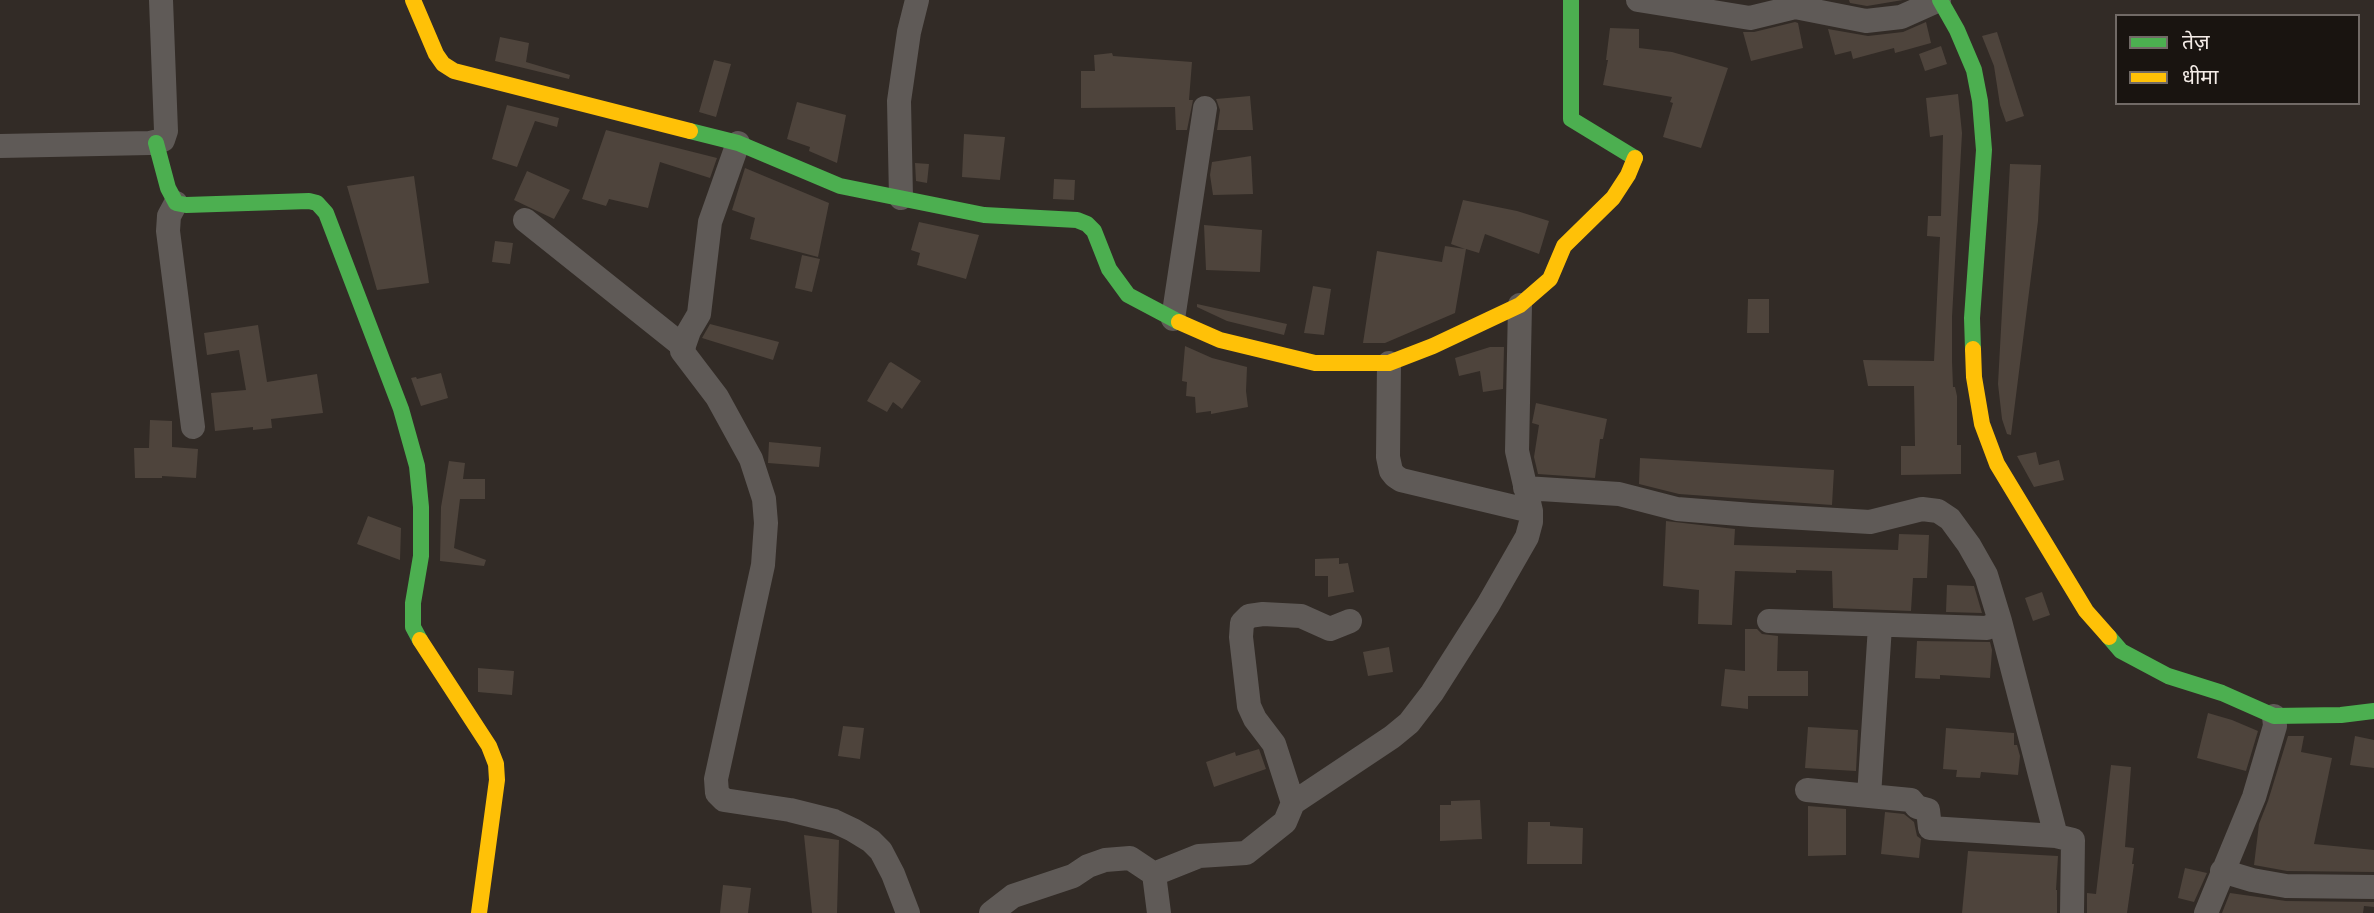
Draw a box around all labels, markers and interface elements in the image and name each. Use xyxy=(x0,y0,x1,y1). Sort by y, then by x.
legend xyxy=(2115,14,2360,105)
text: तेज़ xyxy=(2182,28,2210,53)
text: धीमा xyxy=(2182,63,2218,88)

